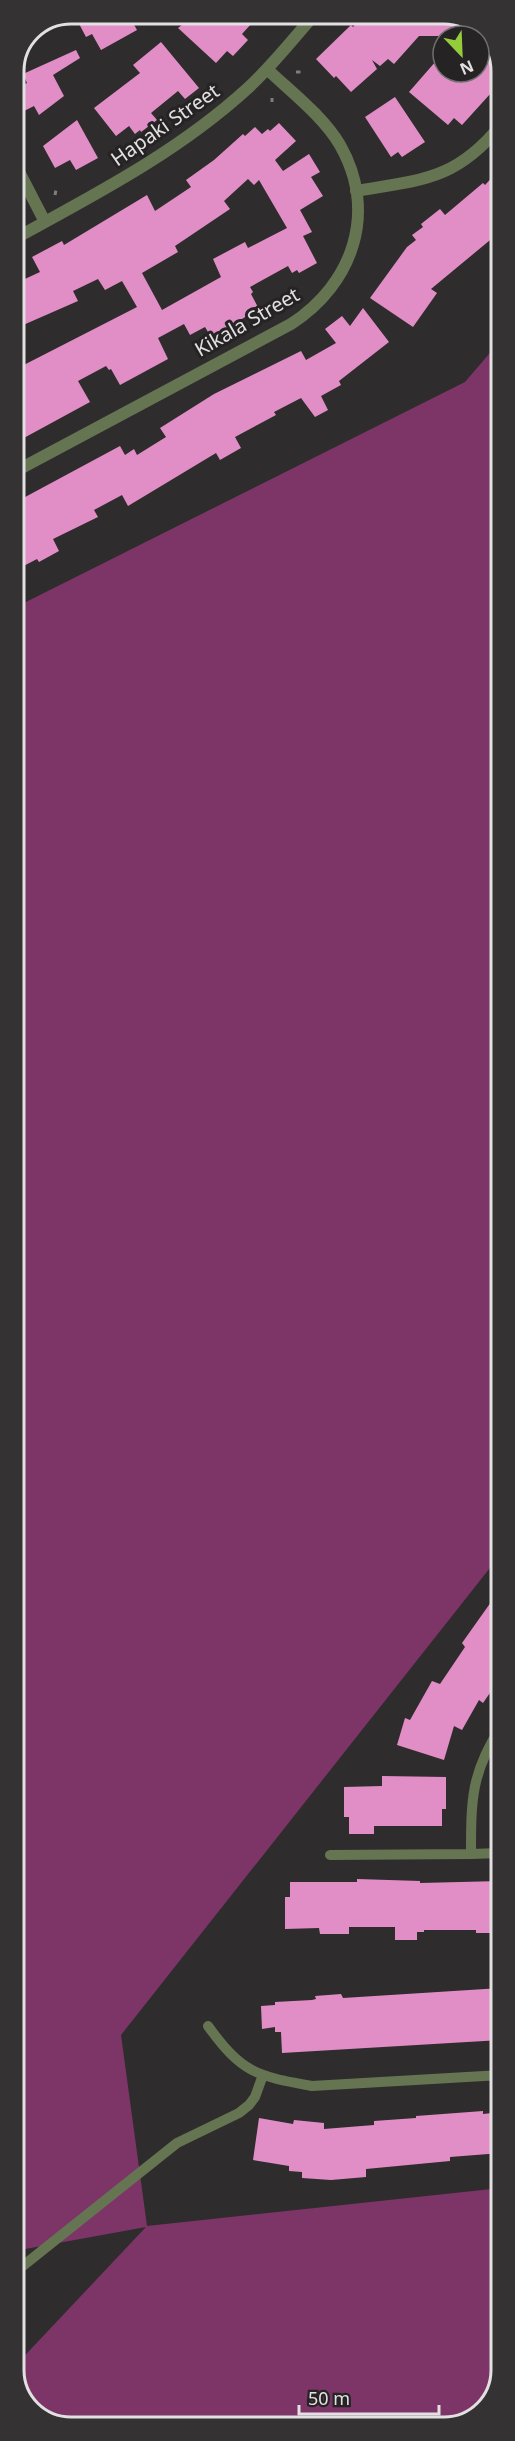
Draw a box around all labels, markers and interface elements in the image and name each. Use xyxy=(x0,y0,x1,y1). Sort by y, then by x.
north arrow xyxy=(431,24,491,84)
text: N xyxy=(457,55,477,80)
street label: Hapaki Street xyxy=(105,77,224,172)
street label: Kikala Street xyxy=(189,281,304,362)
scale bar xyxy=(299,2378,438,2416)
text: 50 m xyxy=(308,2386,350,2410)

